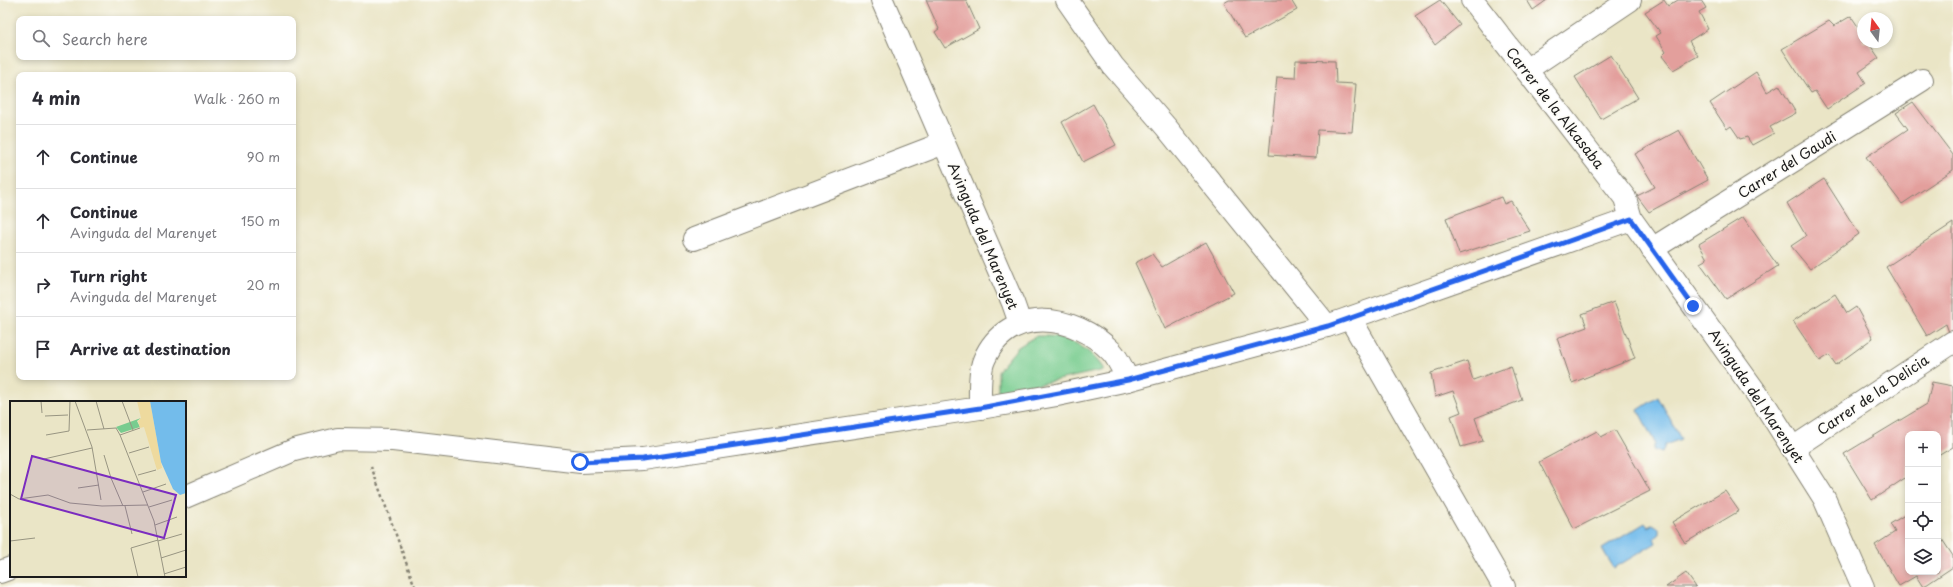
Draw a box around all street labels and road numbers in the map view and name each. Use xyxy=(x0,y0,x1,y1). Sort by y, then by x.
street label: Carrer de la Alkasaba xyxy=(1501,42,1610,173)
street label: Carrer del Gaudi xyxy=(1734,126,1840,203)
street label: Avinguda del Marenyet xyxy=(943,159,1024,313)
street label: Avinguda del Marenyet xyxy=(1704,324,1809,467)
street label: Carrer de la Delicia xyxy=(1813,349,1933,440)

